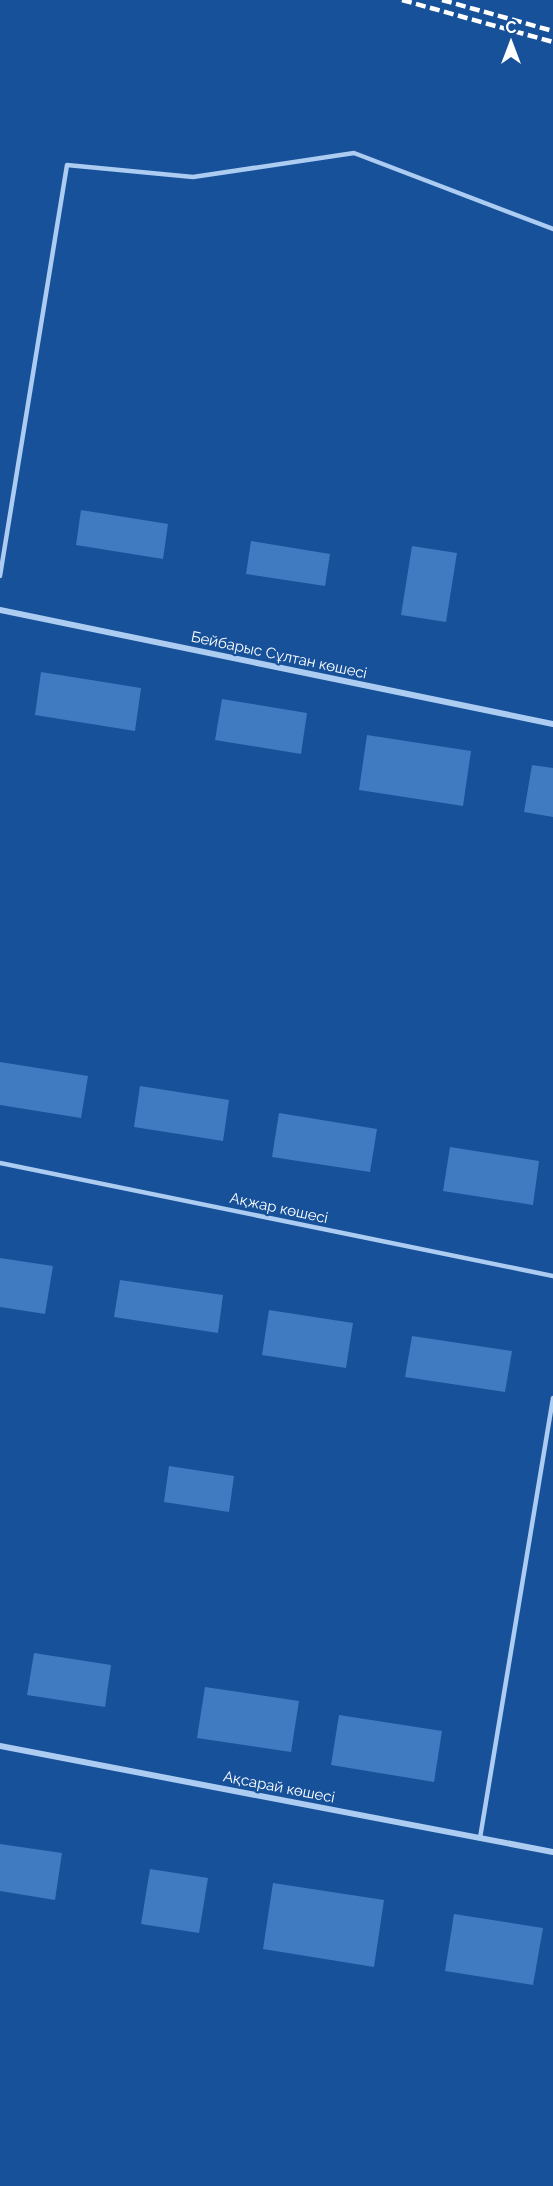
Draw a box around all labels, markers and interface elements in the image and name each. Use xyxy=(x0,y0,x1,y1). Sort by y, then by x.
north arrow xyxy=(481,12,541,72)
text: С xyxy=(506,18,517,37)
street label: Бейбарыс Сұлтан көшесі xyxy=(189,628,369,682)
street label: Ақжар көшесі xyxy=(228,1189,330,1227)
street label: Ақсарай көшесі xyxy=(222,1767,336,1807)

